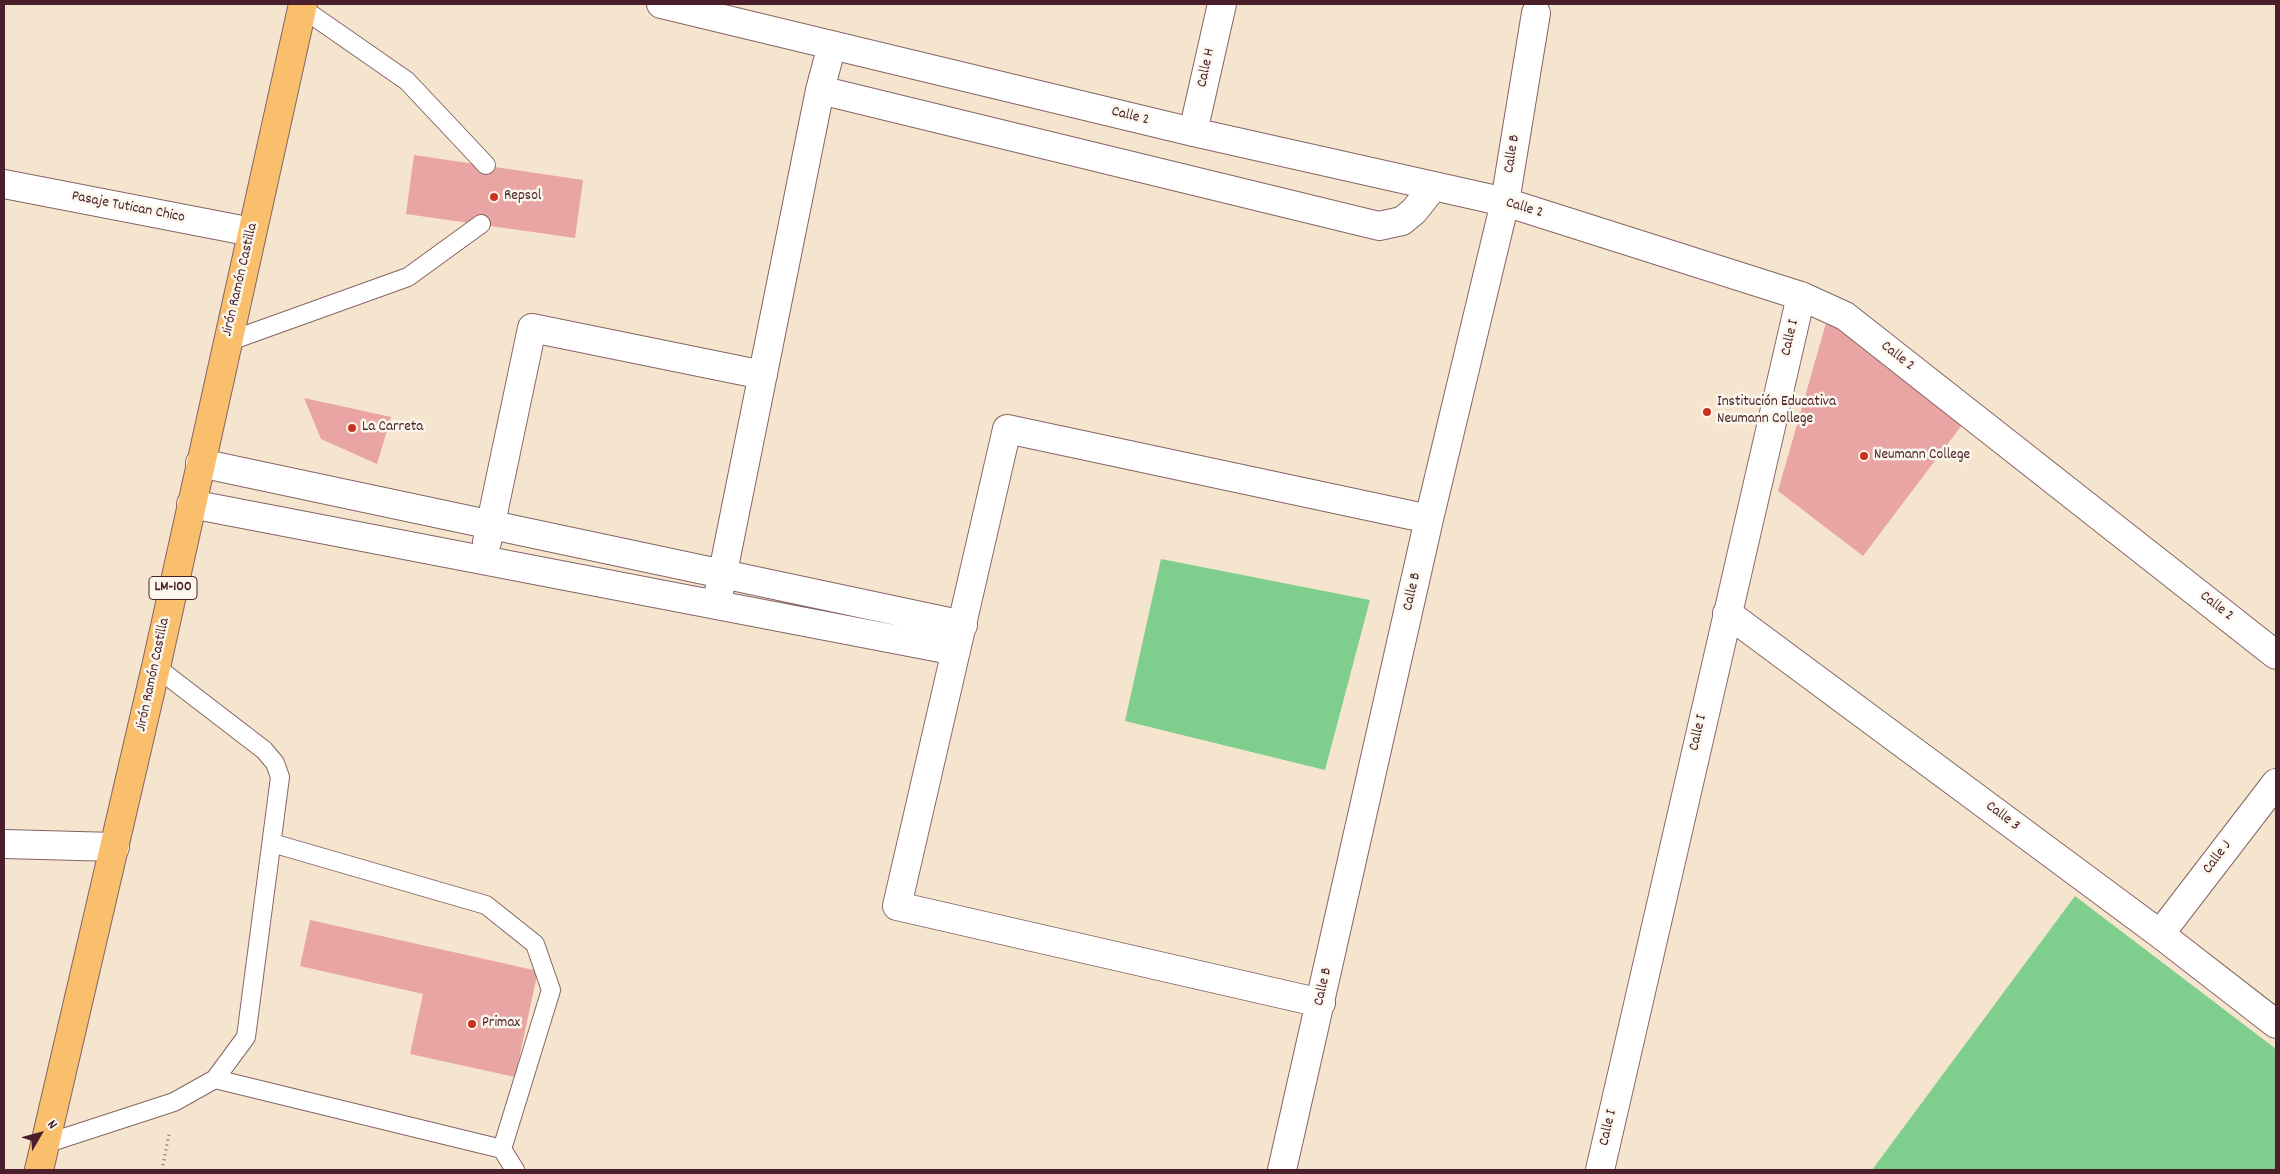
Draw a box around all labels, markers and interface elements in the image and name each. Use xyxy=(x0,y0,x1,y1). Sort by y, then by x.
street label: Calle H xyxy=(1194,47,1220,89)
street label: Calle 2 xyxy=(1109,104,1151,130)
street label: Calle B xyxy=(1501,133,1525,175)
street label: Pasaje Tutican Chico xyxy=(70,188,186,228)
place label: Repsol xyxy=(504,188,541,206)
marker: Repsol xyxy=(488,191,500,203)
street label: Calle 2 xyxy=(1503,195,1545,223)
street label: Jirón Ramón Castilla xyxy=(219,222,263,338)
street label: Calle I xyxy=(1778,318,1804,358)
street label: Calle 2 xyxy=(1876,338,1918,376)
place label: Institución Educativa Neumann College xyxy=(1717,394,1836,429)
marker: Institución Educativa Neumann College xyxy=(1701,406,1713,418)
place label: La Carreta xyxy=(362,419,423,437)
marker: La Carreta xyxy=(346,422,358,434)
place label: Neumann College xyxy=(1874,447,1970,465)
marker: Neumann College xyxy=(1858,450,1870,462)
street label: Calle B xyxy=(1400,571,1426,613)
road number: LM-100 xyxy=(149,576,197,600)
street label: Calle 2 xyxy=(2195,588,2237,626)
street label: Jirón Ramón Castilla xyxy=(133,617,175,733)
street label: Calle I xyxy=(1686,713,1712,753)
street label: Calle 3 xyxy=(1981,798,2023,836)
street label: Calle J xyxy=(2200,838,2236,878)
street label: Calle B xyxy=(1311,966,1337,1008)
place label: Primax xyxy=(482,1015,520,1033)
marker: Primax xyxy=(466,1018,478,1030)
street label: Calle I xyxy=(1596,1108,1622,1148)
north arrow xyxy=(15,1109,65,1159)
text: N xyxy=(42,1116,62,1134)

